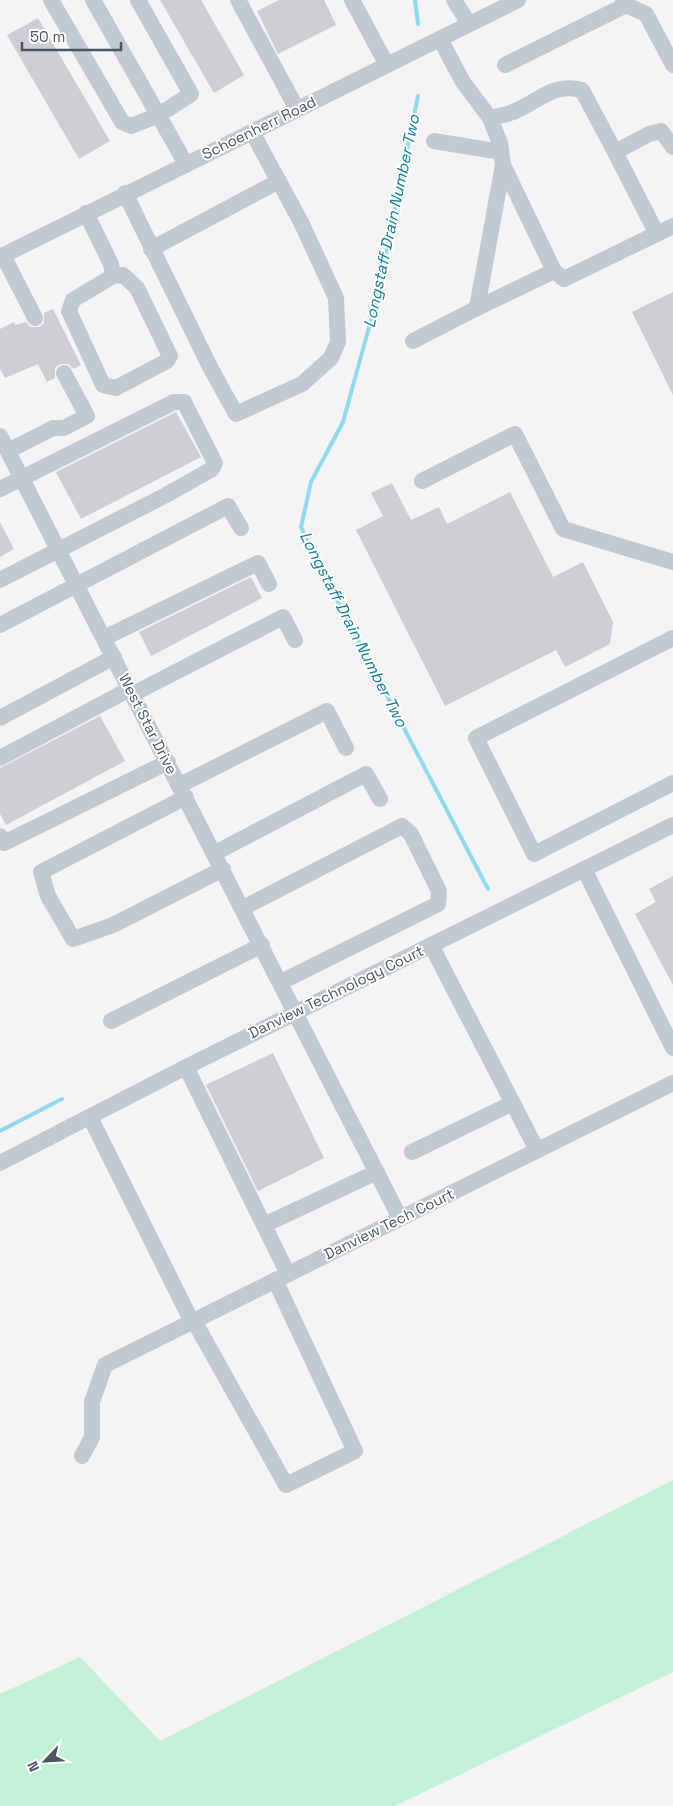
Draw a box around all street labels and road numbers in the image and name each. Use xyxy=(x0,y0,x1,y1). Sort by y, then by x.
street label: Schoenherr Road xyxy=(199,92,319,163)
street label: West Star Drive xyxy=(115,670,182,777)
street label: Danview Technology Court xyxy=(245,941,427,1042)
street label: Danview Tech Court xyxy=(321,1184,457,1263)

